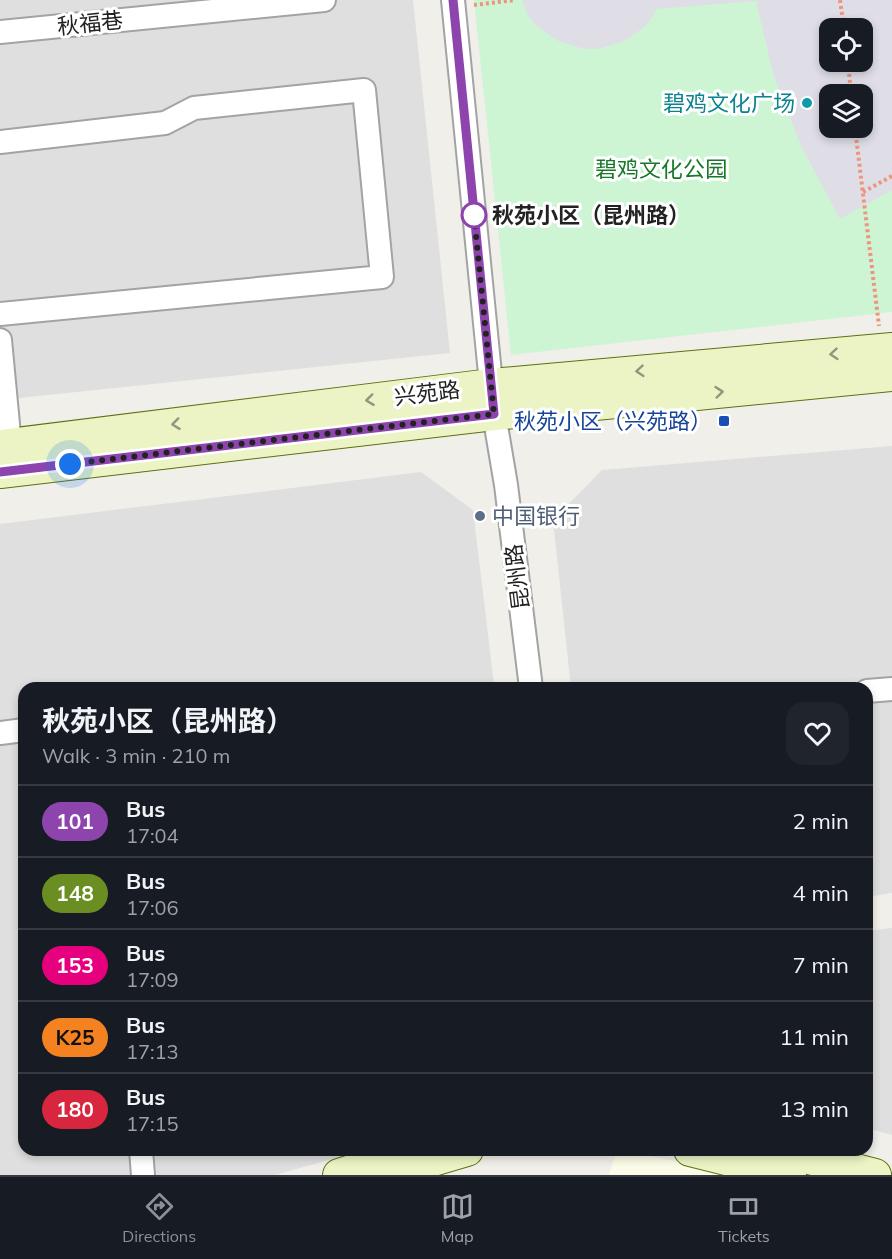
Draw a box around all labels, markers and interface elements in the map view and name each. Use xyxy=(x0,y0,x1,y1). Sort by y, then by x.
street label: 秋福巷 xyxy=(56,6,124,40)
map controls xyxy=(819,18,873,138)
button: locate xyxy=(819,18,873,72)
button: layers xyxy=(819,84,873,138)
place label: 碧鸡文化广场 xyxy=(663,89,795,117)
marker: 碧鸡文化广场 xyxy=(800,96,814,110)
park label: 碧鸡文化公园 xyxy=(595,155,727,183)
place label: 秋苑小区（昆州路） xyxy=(492,201,690,229)
marker: 秋苑小区（昆州路） xyxy=(461,202,487,228)
one-way arrow xyxy=(829,347,838,360)
one-way arrow xyxy=(635,365,644,378)
street label: 兴苑路 xyxy=(393,375,461,411)
one-way arrow xyxy=(715,386,724,399)
one-way arrow xyxy=(365,393,375,406)
place label: 秋苑小区（兴苑路） xyxy=(514,407,712,435)
marker: 秋苑小区（兴苑路） xyxy=(717,414,731,428)
one-way arrow xyxy=(172,417,181,430)
your location xyxy=(55,449,85,479)
place label: 中国银行 xyxy=(492,502,580,530)
marker: 中国银行 xyxy=(473,509,487,523)
street label: 昆州路 xyxy=(499,543,535,611)
button: heart xyxy=(786,702,849,765)
text: 秋苑小区（昆州路） xyxy=(42,703,294,738)
text: Walk · 3 min · 210 m xyxy=(42,743,230,768)
text: Bus xyxy=(126,795,165,823)
text: 2 min xyxy=(793,807,849,835)
text: 101 xyxy=(56,808,94,834)
text: 17:04 xyxy=(126,823,179,848)
text: Bus xyxy=(126,867,165,895)
text: 4 min xyxy=(793,879,849,907)
text: 148 xyxy=(56,880,94,906)
text: 17:06 xyxy=(126,895,179,920)
text: Bus xyxy=(126,939,165,967)
text: 7 min xyxy=(793,951,849,979)
text: 153 xyxy=(56,952,94,978)
text: 17:09 xyxy=(126,967,179,992)
text: Bus xyxy=(126,1011,165,1039)
text: 11 min xyxy=(779,1023,849,1051)
text: K25 xyxy=(55,1024,95,1050)
text: 17:13 xyxy=(126,1039,179,1064)
text: Bus xyxy=(126,1083,165,1111)
text: 13 min xyxy=(779,1095,849,1123)
text: 180 xyxy=(56,1096,94,1122)
text: 17:15 xyxy=(126,1111,179,1136)
tab: Directions xyxy=(122,1190,196,1246)
tab: Map xyxy=(441,1190,474,1246)
tab: Tickets xyxy=(718,1190,770,1246)

